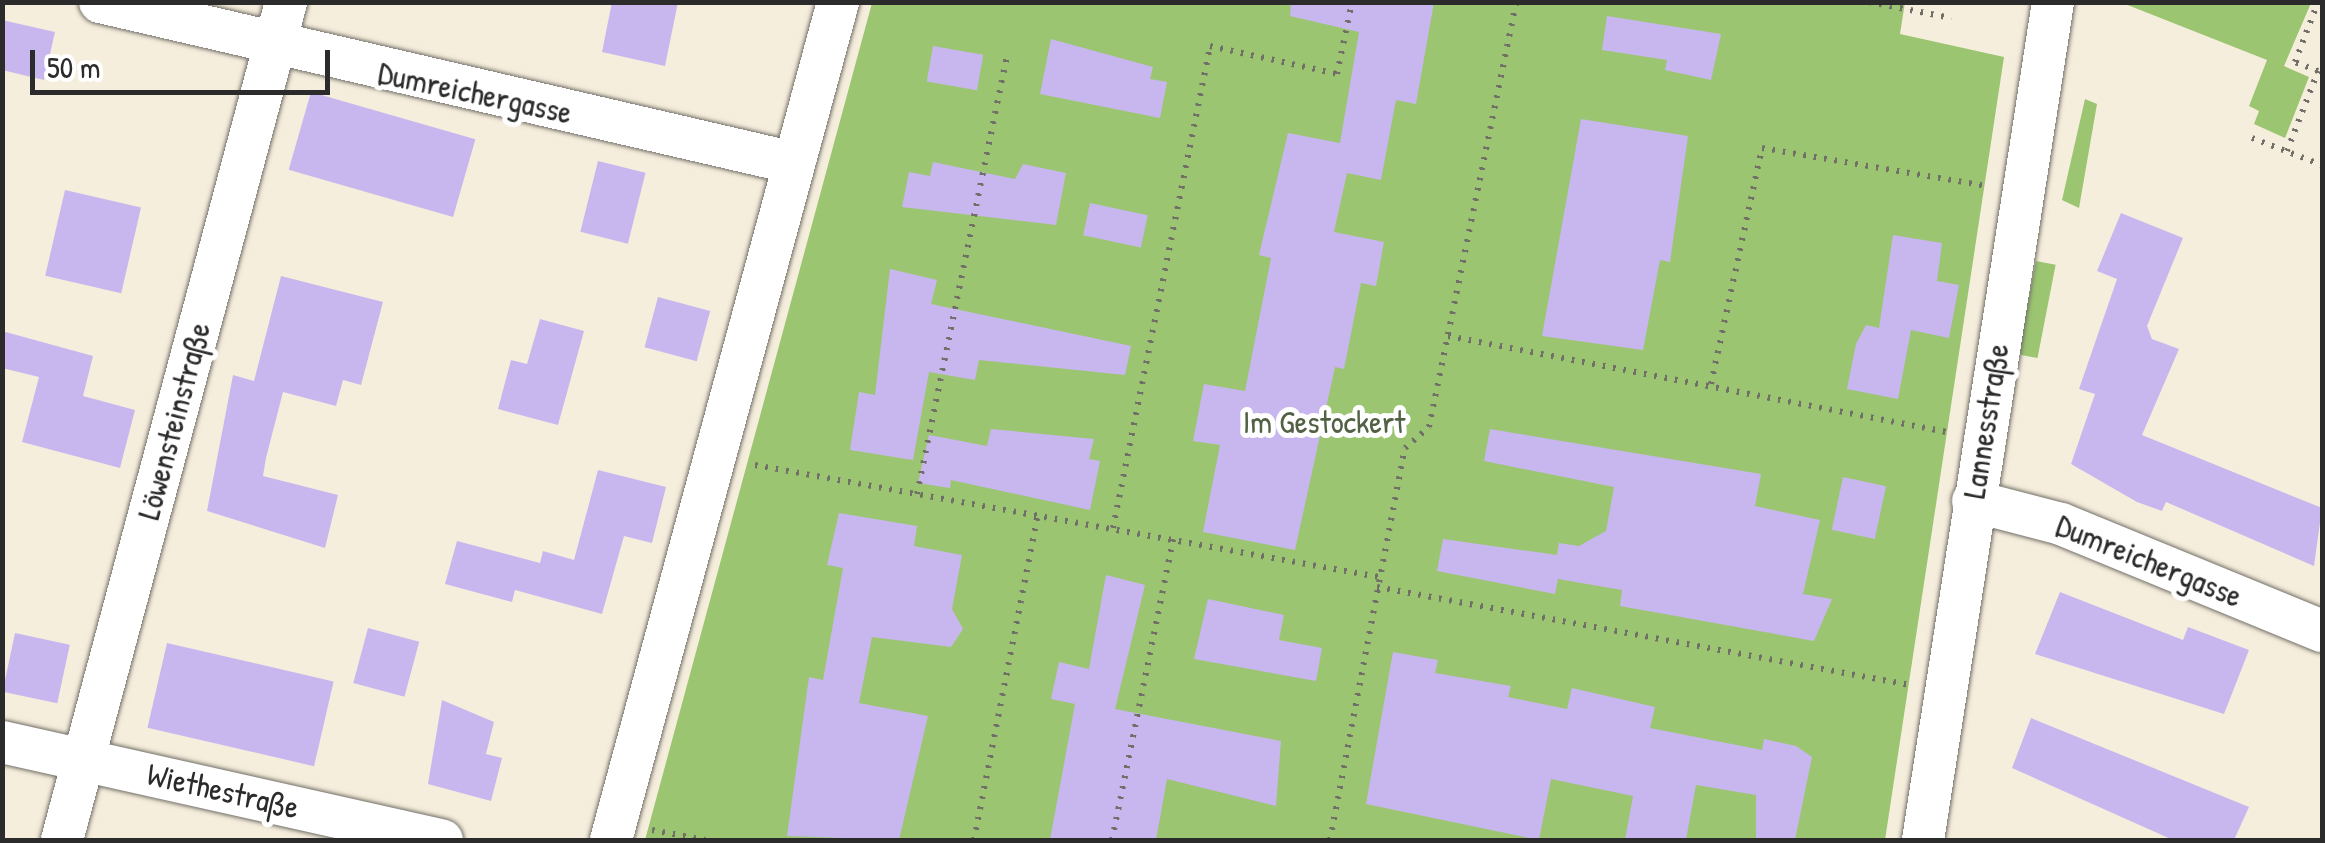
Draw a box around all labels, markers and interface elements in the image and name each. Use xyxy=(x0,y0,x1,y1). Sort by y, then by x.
scale bar xyxy=(35,30,335,92)
text: 50 m xyxy=(47,47,100,87)
street label: Dumreichergasse xyxy=(375,54,575,132)
street label: Löwensteinstraße xyxy=(129,318,219,524)
street label: Lannesstraße xyxy=(1955,341,2017,501)
park label: Im Gestockert xyxy=(1243,403,1405,441)
street label: Dumreichergasse xyxy=(2050,506,2248,616)
street label: Wiethestraße xyxy=(143,755,303,827)

